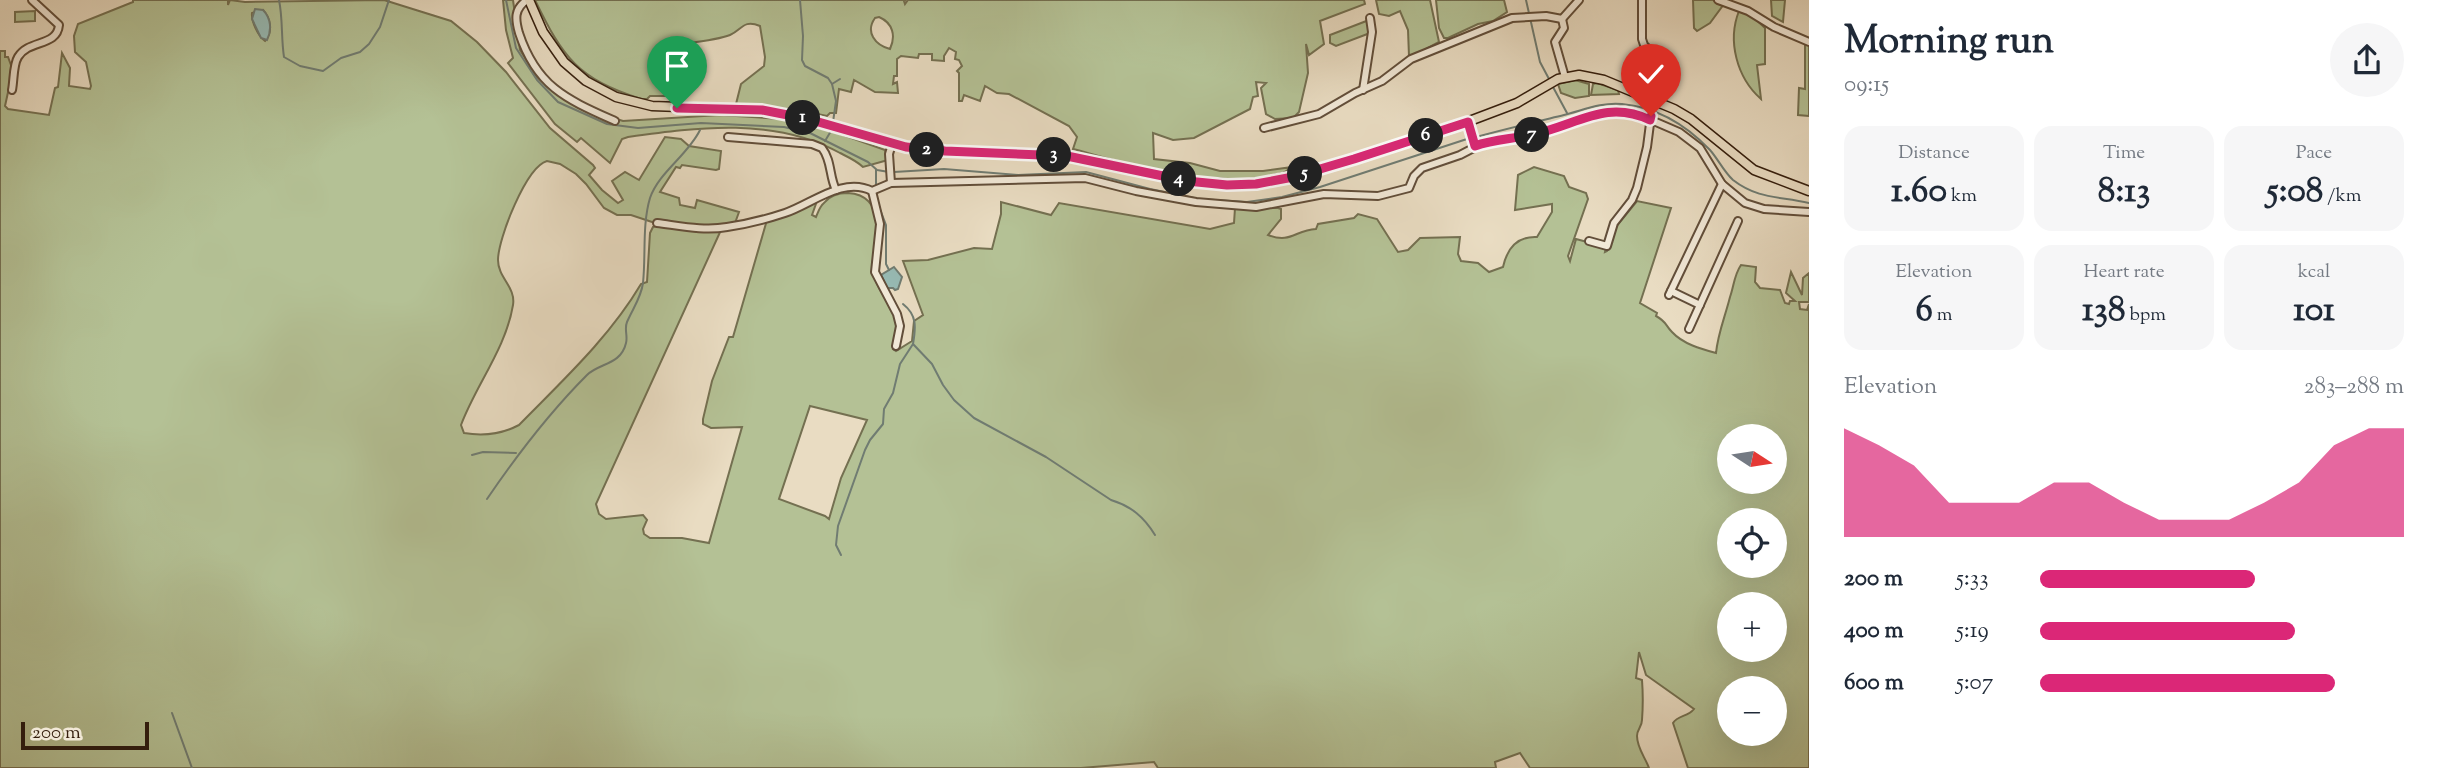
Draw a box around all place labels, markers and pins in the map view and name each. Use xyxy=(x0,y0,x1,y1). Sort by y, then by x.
pin xyxy=(647,36,707,108)
pin xyxy=(1621,44,1681,116)
pin: 1 xyxy=(786,100,820,136)
pin: 6 xyxy=(1408,118,1444,154)
pin: 7 xyxy=(1514,118,1550,152)
pin: 2 xyxy=(909,132,944,168)
pin: 3 xyxy=(1036,138,1072,172)
pin: 5 xyxy=(1288,156,1322,192)
pin: 4 xyxy=(1162,162,1196,196)

